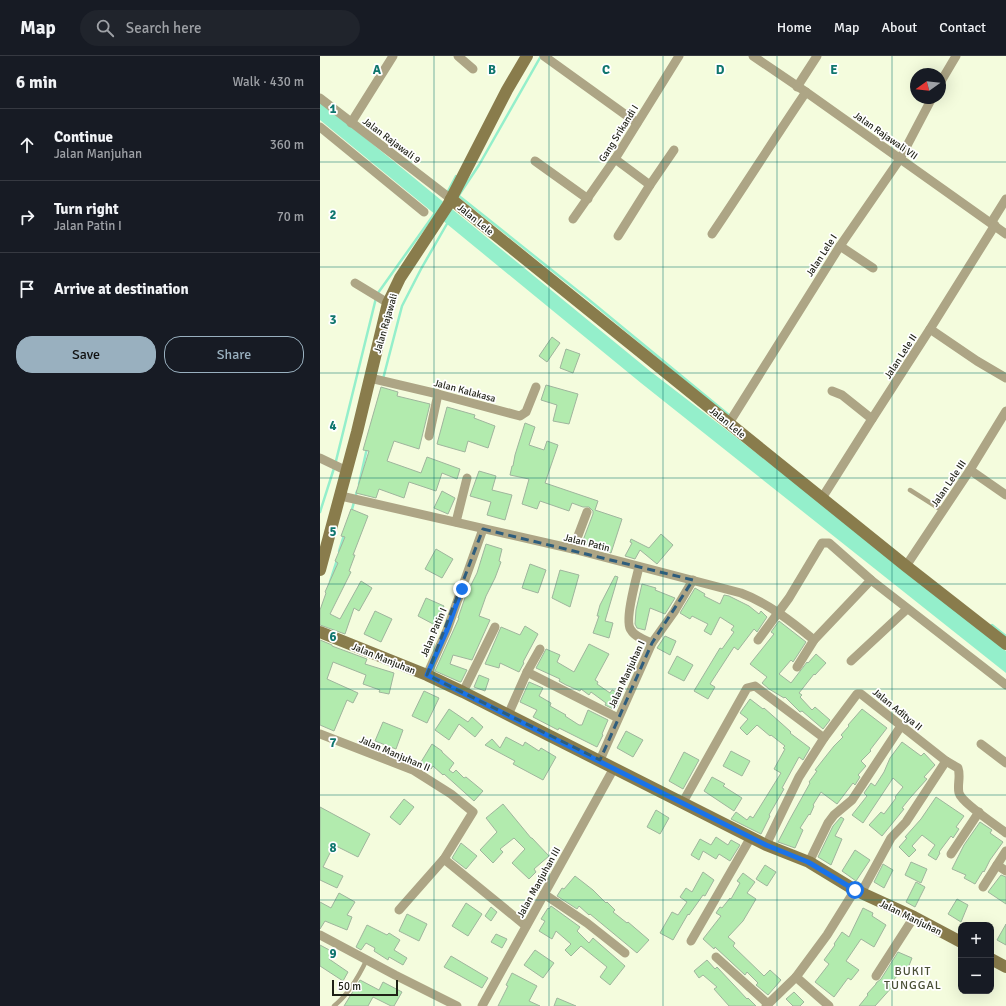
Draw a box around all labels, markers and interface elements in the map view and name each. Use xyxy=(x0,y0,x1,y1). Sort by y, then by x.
search box xyxy=(80,10,360,46)
text: Map xyxy=(20,16,56,40)
icon: search xyxy=(94,17,116,39)
text: Search here xyxy=(126,19,201,37)
text: Home xyxy=(777,19,812,36)
text: Map xyxy=(834,19,859,36)
text: About xyxy=(881,19,917,36)
text: Contact xyxy=(939,19,986,36)
text: A xyxy=(373,62,382,78)
text: B xyxy=(488,62,496,78)
text: C xyxy=(602,62,610,78)
text: D xyxy=(716,62,725,78)
text: E xyxy=(830,62,838,78)
north arrow xyxy=(910,68,946,104)
text: 6 min xyxy=(16,72,57,93)
text: Walk · 430 m xyxy=(233,74,304,90)
text: 1 xyxy=(329,101,337,117)
street label: Gang Srikandi I xyxy=(596,103,641,164)
street label: Jalan Rajawali VII xyxy=(851,109,920,162)
street label: Jalan Rajawali 9 xyxy=(360,115,423,166)
text: Continue xyxy=(54,128,113,146)
icon: ahead xyxy=(16,134,38,156)
text: 360 m xyxy=(270,137,304,153)
text: Jalan Manjuhan xyxy=(54,146,142,162)
text: Turn right xyxy=(54,200,119,218)
street label: Jalan Lele xyxy=(455,202,496,238)
icon: right xyxy=(16,206,38,228)
text: 2 xyxy=(329,207,337,223)
text: 70 m xyxy=(277,209,304,225)
text: Jalan Patin I xyxy=(54,218,122,234)
street label: Jalan Lele I xyxy=(804,232,840,279)
icon: arrive xyxy=(16,278,38,300)
text: Arrive at destination xyxy=(54,280,189,298)
street label: Jalan Rajawali xyxy=(372,292,400,355)
text: 3 xyxy=(329,312,337,328)
street label: Jalan Lele II xyxy=(882,332,920,381)
button: Save xyxy=(16,336,156,373)
button: Share xyxy=(164,336,304,373)
street label: Jalan Kalakasa xyxy=(432,377,497,405)
street label: Jalan Lele xyxy=(707,405,748,441)
text: 4 xyxy=(329,418,337,434)
street label: Jalan Lele III xyxy=(929,458,969,509)
text: 5 xyxy=(329,524,337,540)
street label: Jalan Patin xyxy=(562,531,611,554)
route end xyxy=(453,580,471,598)
street label: Jalan Patin I xyxy=(418,606,450,659)
text: 6 xyxy=(329,629,337,645)
street label: Jalan Manjuhan I xyxy=(606,639,648,710)
street label: Jalan Manjuhan xyxy=(350,641,417,677)
street label: Jalan Aditya II xyxy=(870,686,925,733)
street label: Jalan Manjuhan II xyxy=(357,734,432,774)
text: 7 xyxy=(329,735,337,751)
text: 8 xyxy=(329,840,337,856)
street label: Jalan Manjuhan III xyxy=(515,845,563,920)
route start xyxy=(846,881,864,899)
street label: Jalan Manjuhan xyxy=(877,898,944,938)
map controls xyxy=(958,922,994,994)
button: + xyxy=(958,922,994,958)
text: 9 xyxy=(329,946,337,962)
button: − xyxy=(958,958,994,994)
district label: BUKIT TUNGGAL xyxy=(884,964,942,993)
scale bar xyxy=(332,978,398,997)
text: 50 m xyxy=(338,980,361,993)

